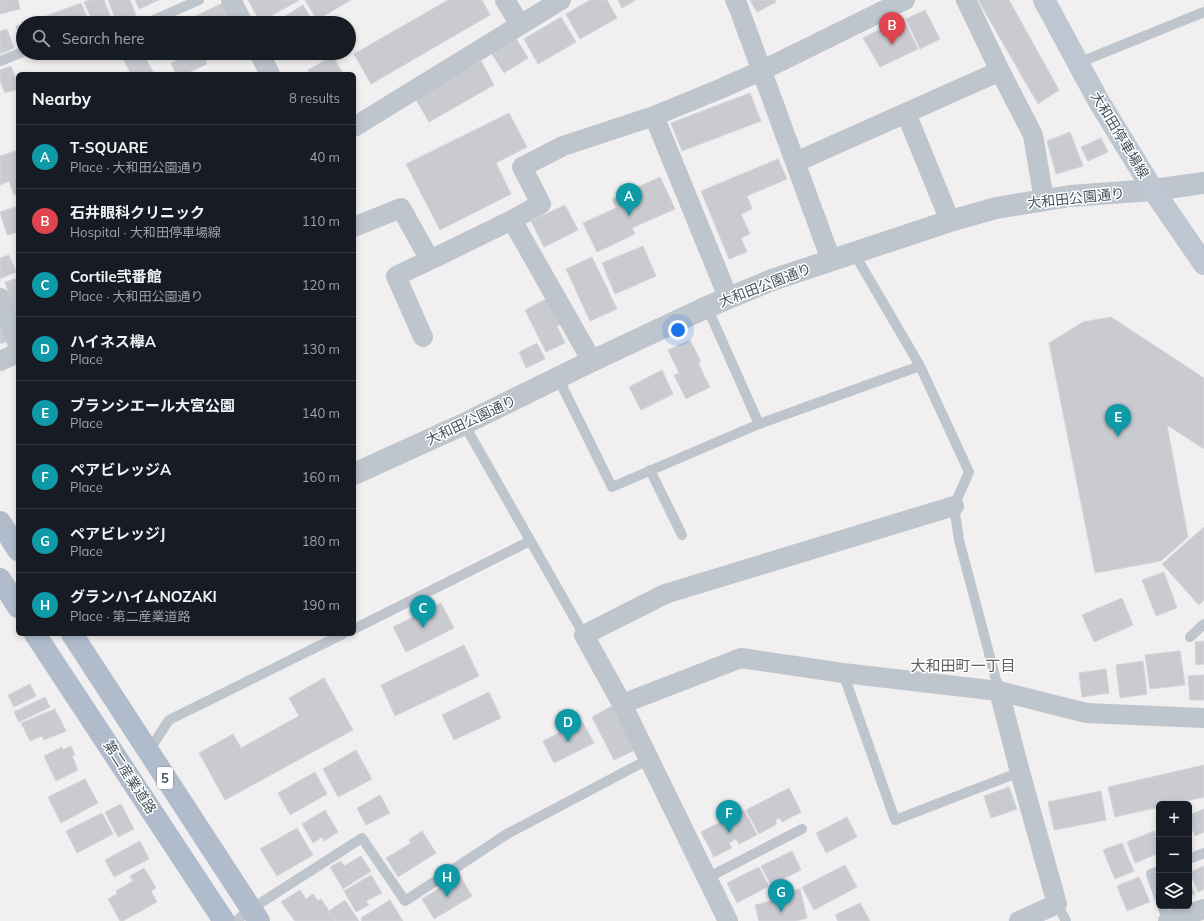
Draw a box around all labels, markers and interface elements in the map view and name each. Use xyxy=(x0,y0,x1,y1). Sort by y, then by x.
pin: B xyxy=(879,12,905,45)
search box xyxy=(16,16,356,60)
icon: search xyxy=(30,27,52,49)
text: Search here xyxy=(62,29,144,48)
text: Nearby xyxy=(32,88,91,109)
street label: 大和田停車場線 xyxy=(1087,88,1153,182)
text: 8 results xyxy=(289,90,340,106)
text: T-SQUARE xyxy=(70,138,148,157)
text: A xyxy=(40,149,50,165)
text: 40 m xyxy=(310,149,340,165)
text: Place · 大和田公園通り xyxy=(70,159,204,175)
pin: A xyxy=(616,183,642,216)
street label: 大和田公園通り xyxy=(1026,184,1126,212)
text: 石井眼科クリニック xyxy=(70,203,205,222)
text: B xyxy=(41,213,49,229)
text: 110 m xyxy=(302,213,340,229)
text: Hospital · 大和田停車場線 xyxy=(70,224,221,240)
street label: 大和田公園通り xyxy=(716,259,814,311)
text: Cortile弐番館 xyxy=(70,267,162,286)
text: C xyxy=(41,277,49,293)
text: 120 m xyxy=(302,277,340,293)
text: Place · 大和田公園通り xyxy=(70,288,204,304)
your location xyxy=(668,320,688,340)
text: ハイネス欅A xyxy=(70,332,156,351)
text: D xyxy=(40,341,50,357)
text: 130 m xyxy=(302,341,340,357)
text: Place xyxy=(70,351,103,367)
street label: 大和田公園通り xyxy=(423,391,519,449)
text: ブランシエール大宮公園 xyxy=(70,396,235,415)
pin: E xyxy=(1105,404,1131,437)
text: E xyxy=(41,405,49,421)
text: 140 m xyxy=(302,405,340,421)
text: Place xyxy=(70,415,103,431)
text: ペアビレッジA xyxy=(70,460,171,479)
text: F xyxy=(41,469,49,485)
text: 160 m xyxy=(302,469,340,485)
text: Place xyxy=(70,479,103,495)
text: ペアビレッジJ xyxy=(70,524,165,543)
text: G xyxy=(40,533,50,549)
text: 180 m xyxy=(302,533,340,549)
text: Place xyxy=(70,543,103,559)
text: グランハイムNOZAKI xyxy=(70,587,217,606)
pin: C xyxy=(410,595,436,628)
text: H xyxy=(40,597,50,613)
text: 190 m xyxy=(302,597,340,613)
text: Place · 第二産業道路 xyxy=(70,608,191,624)
district label: 大和田町一丁目 xyxy=(910,656,1016,675)
pin: D xyxy=(555,709,581,742)
street label: 第二産業道路 xyxy=(100,737,160,817)
road number: 5 xyxy=(157,767,173,789)
pin: F xyxy=(716,800,742,833)
map controls xyxy=(1156,801,1192,909)
button: + xyxy=(1156,801,1192,837)
button: − xyxy=(1156,837,1192,873)
pin: H xyxy=(434,864,460,897)
button: layers xyxy=(1156,873,1192,909)
pin: G xyxy=(768,879,794,912)

